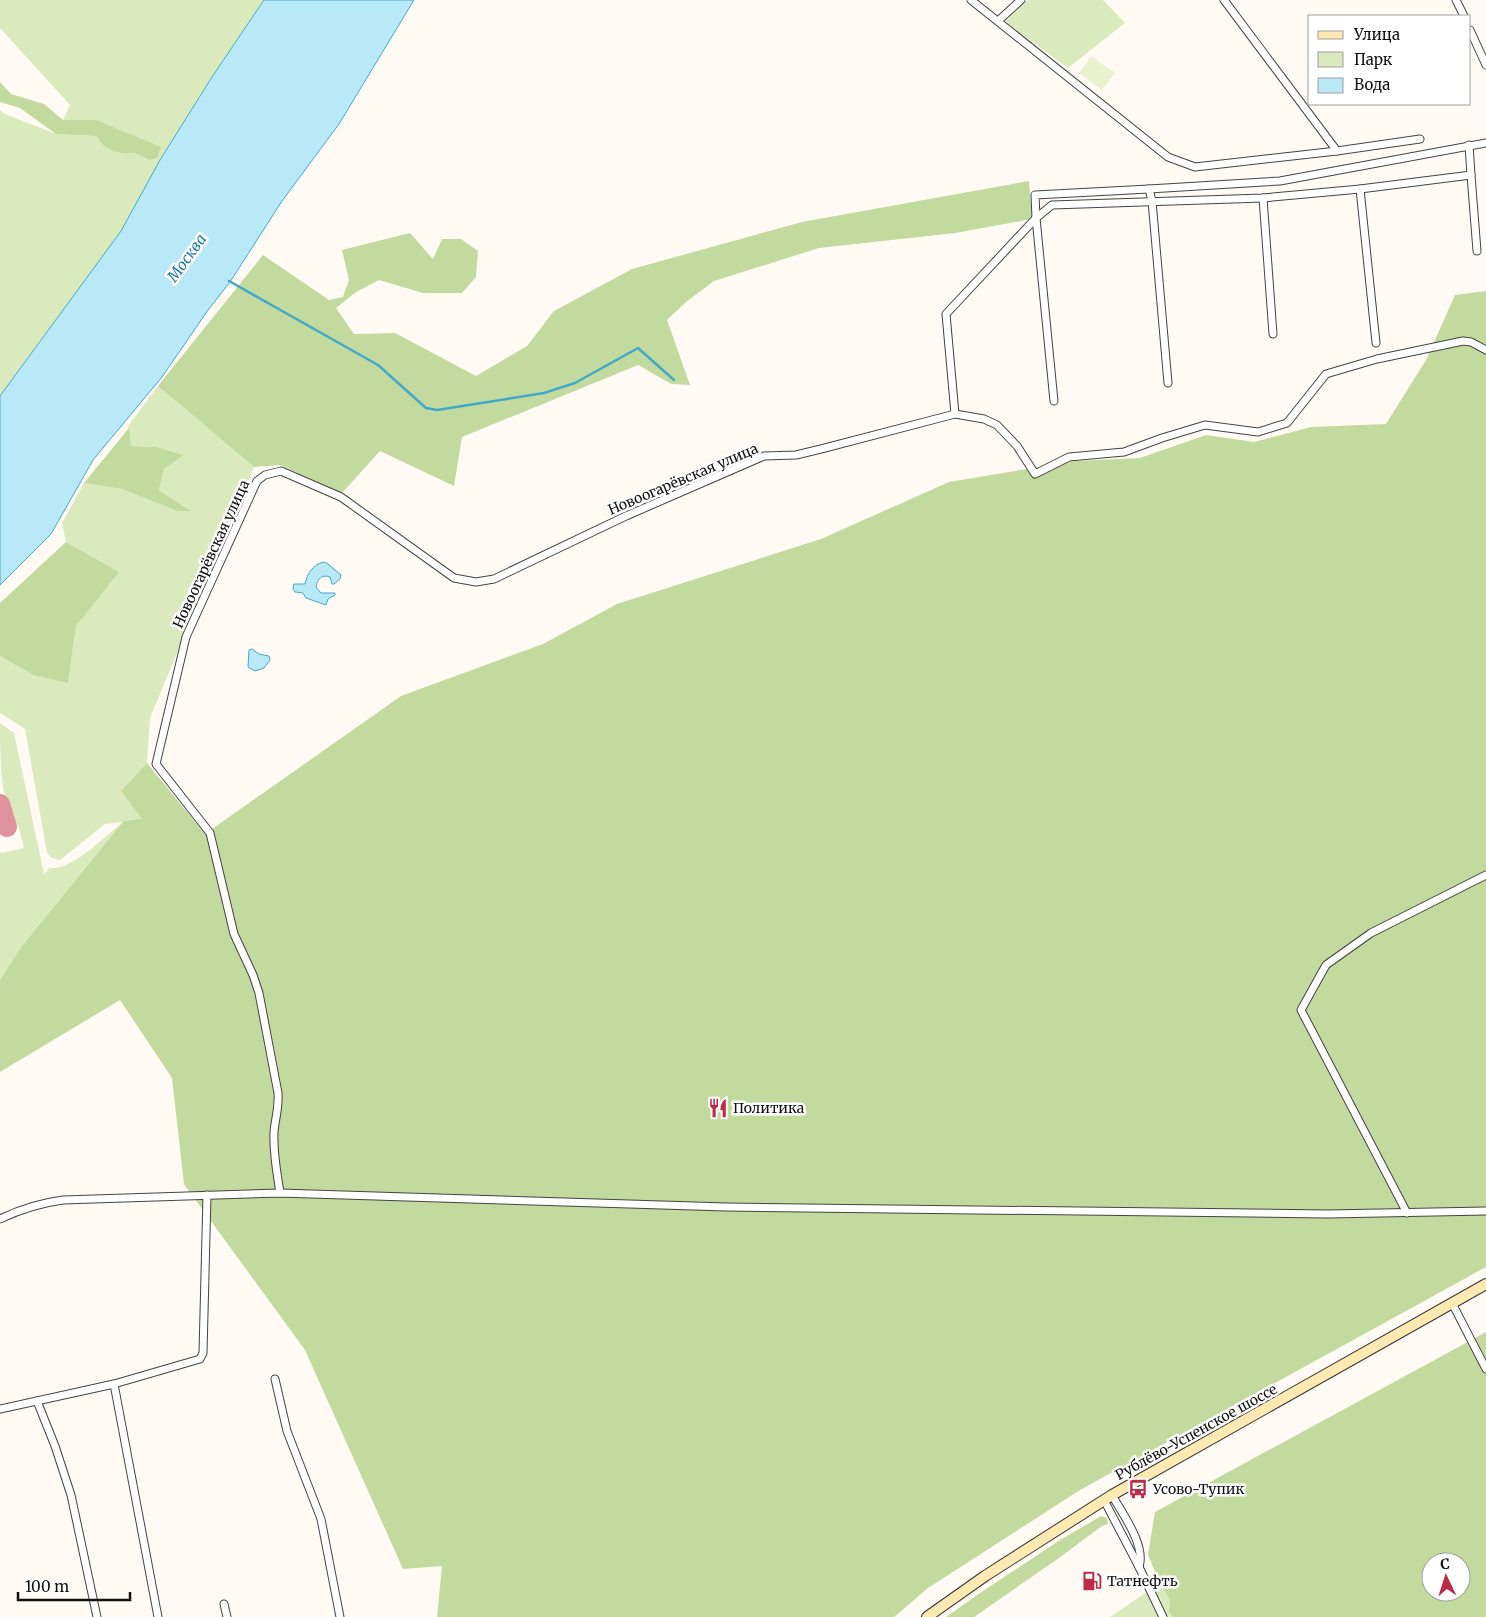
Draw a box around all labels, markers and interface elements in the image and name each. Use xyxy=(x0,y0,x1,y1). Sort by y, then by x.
legend xyxy=(1308,15,1471,105)
text: Улица xyxy=(1353,25,1400,44)
text: Парк xyxy=(1354,50,1393,69)
text: Вода xyxy=(1354,75,1390,94)
water label: Москва xyxy=(162,230,210,286)
street label: Новоогарёвская улица xyxy=(605,439,761,519)
street label: Новоогарёвская улица xyxy=(169,477,253,631)
restaurant icon: Политика xyxy=(707,1097,729,1119)
place label: Политика xyxy=(733,1099,805,1117)
street label: Рублёво-Успенское шоссе xyxy=(1112,1380,1280,1484)
bus stop icon: Усово-Тупик xyxy=(1127,1478,1149,1500)
place label: Усово-Тупик xyxy=(1152,1480,1244,1498)
north arrow xyxy=(1421,1552,1471,1602)
text: С xyxy=(1440,1555,1450,1573)
scale bar xyxy=(18,1570,130,1602)
fuel station icon: Татнефть xyxy=(1081,1570,1103,1592)
place label: Татнефть xyxy=(1107,1572,1178,1590)
text: 100 m xyxy=(25,1577,69,1596)

